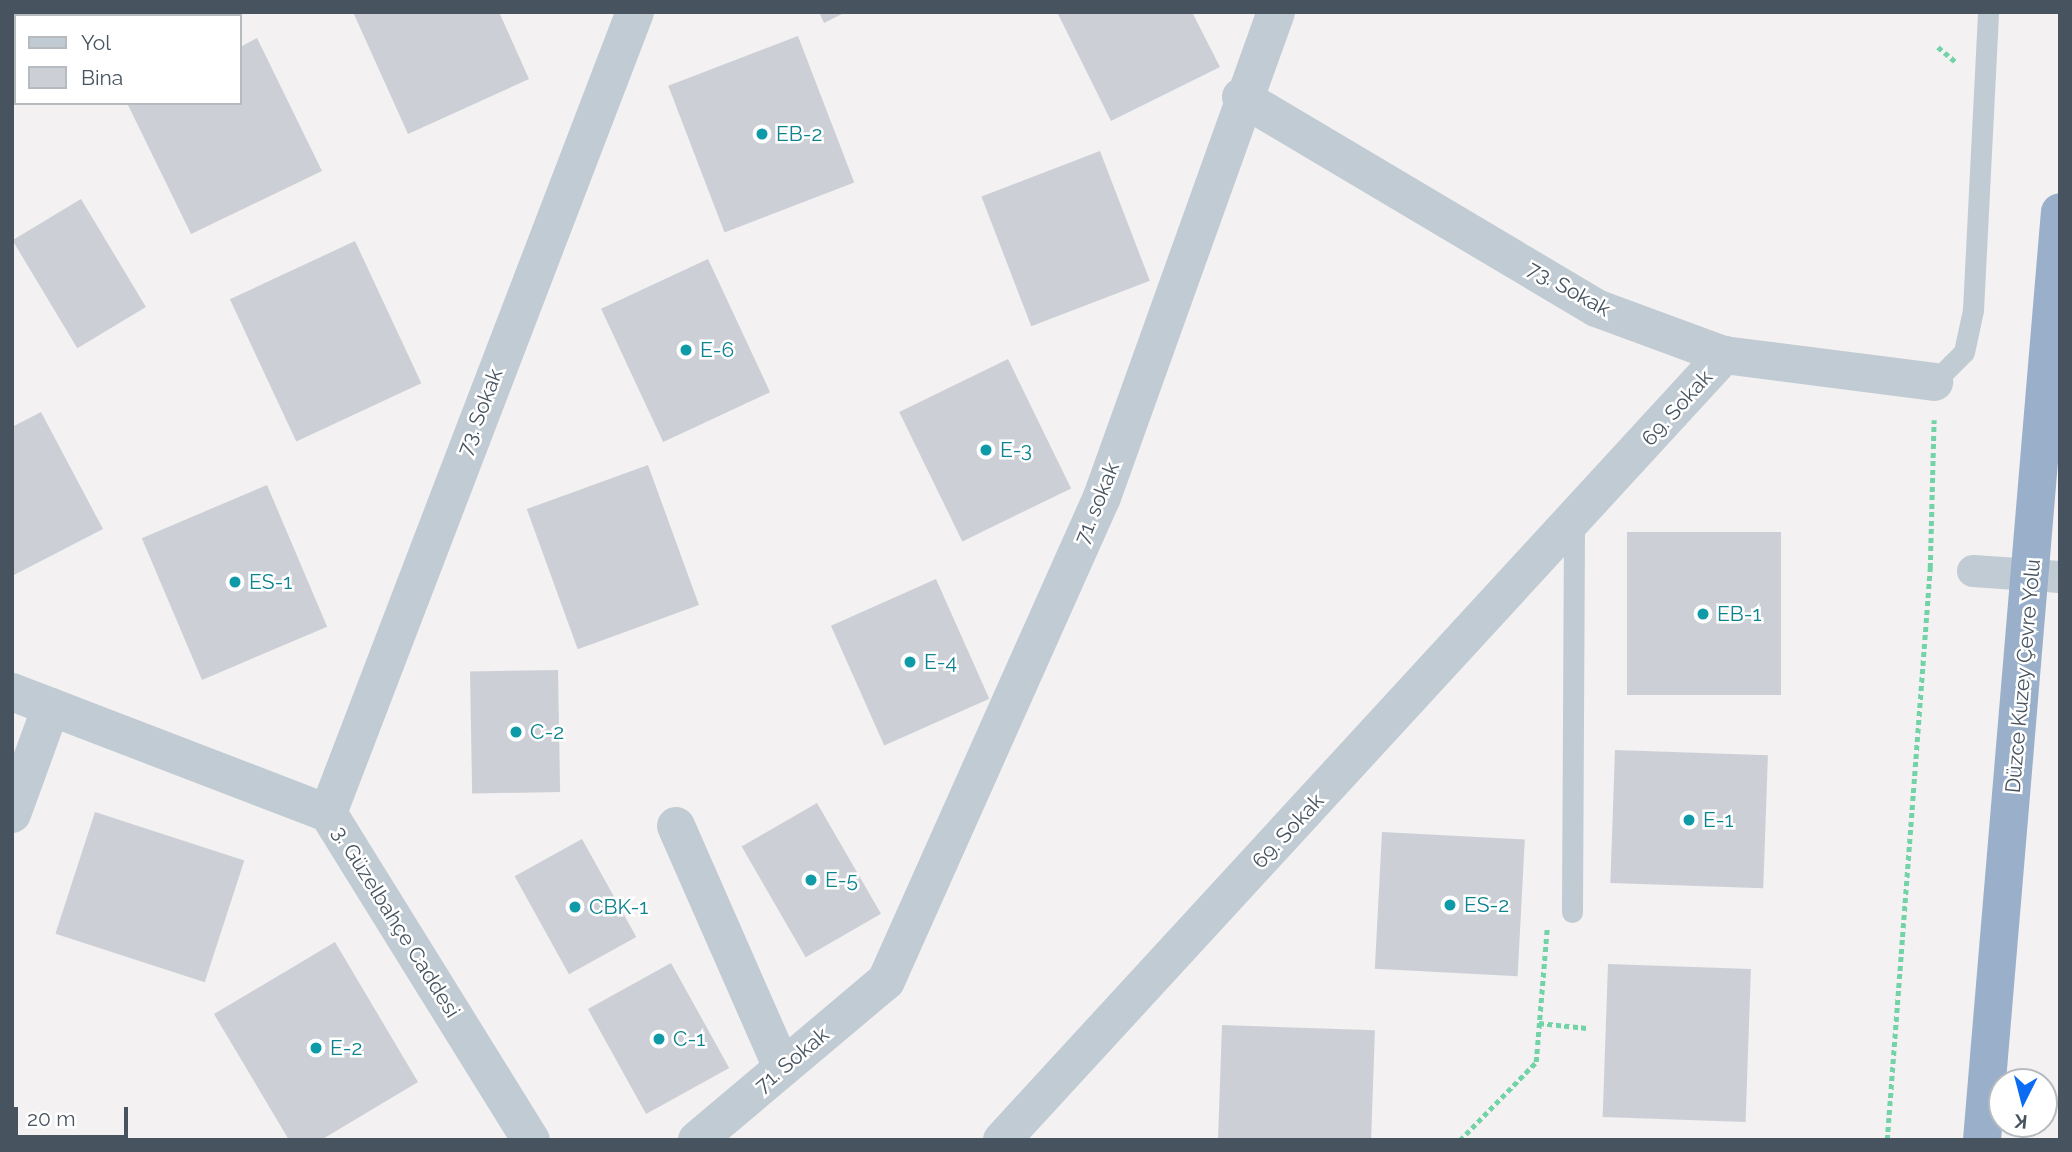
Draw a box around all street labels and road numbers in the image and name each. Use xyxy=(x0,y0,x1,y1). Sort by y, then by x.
street label: 73. Sokak xyxy=(1523,256,1615,322)
street label: 73. Sokak xyxy=(452,365,508,459)
street label: 69. Sokak xyxy=(1636,365,1718,451)
street label: 71. sokak xyxy=(1069,458,1125,548)
street label: Düzce Kuzey Çevre Yolu xyxy=(2000,557,2046,795)
street label: 69. Sokak xyxy=(1247,788,1329,874)
street label: 3. Güzelbahçe Caddesi xyxy=(327,822,465,1022)
street label: 71. Sokak xyxy=(750,1022,834,1098)

